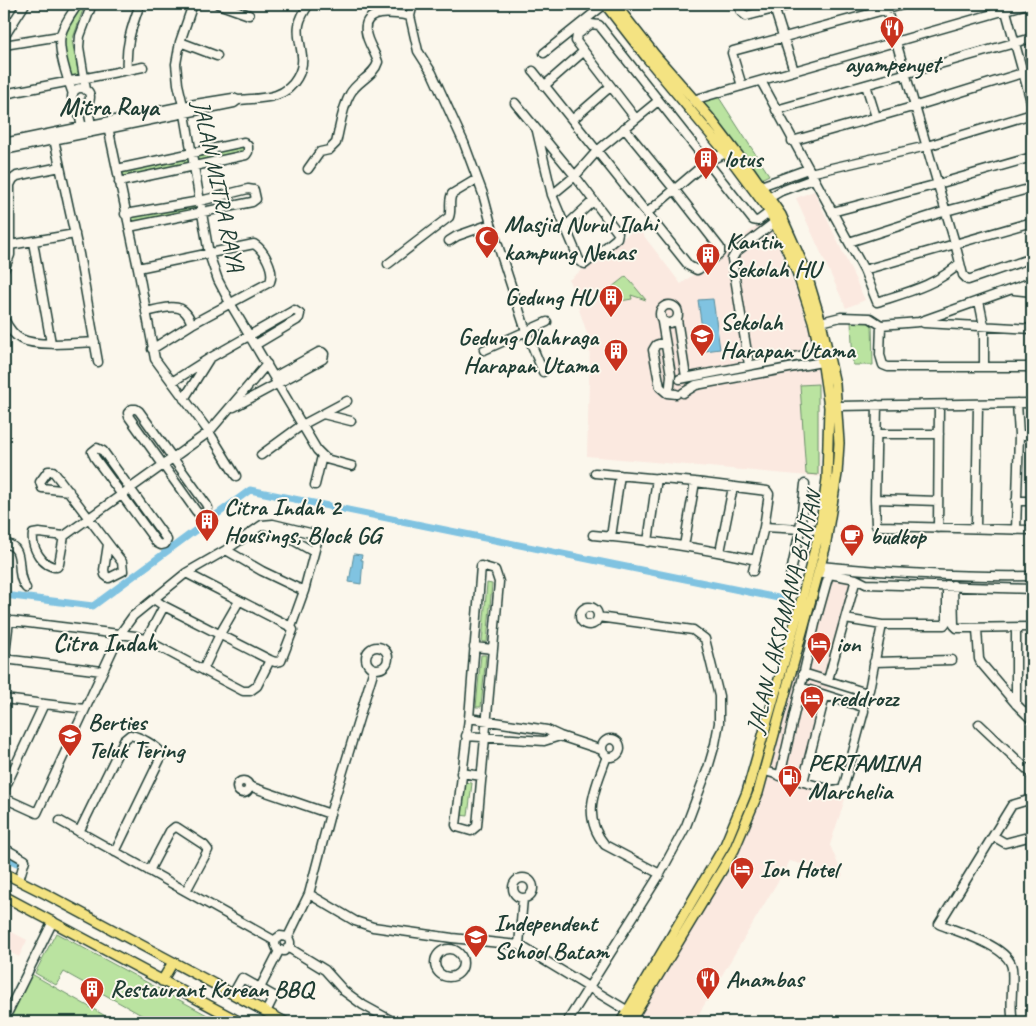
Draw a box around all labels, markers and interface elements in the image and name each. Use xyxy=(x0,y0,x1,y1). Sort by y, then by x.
restaurant icon: ayampenyet xyxy=(879,15,905,49)
place label: ayampenyet xyxy=(844,49,944,79)
district label: Mitra Raya xyxy=(59,91,161,123)
street label: JALAN MITRA RAYA xyxy=(186,97,252,275)
place label: lotus xyxy=(724,144,765,174)
building icon: lotus xyxy=(693,146,719,180)
place label: Masjid Nurul Ilahi kampung Nenas xyxy=(504,209,660,267)
mosque icon: Masjid Nurul Ilahi kampung Nenas xyxy=(474,225,500,259)
place label: Kantin Sekolah HU xyxy=(726,226,825,284)
building icon: Kantin Sekolah HU xyxy=(695,242,721,276)
place label: Gedung HU xyxy=(505,282,599,312)
building icon: Gedung HU xyxy=(598,284,624,318)
place label: Sekolah Harapan Utama xyxy=(720,307,857,365)
place label: Gedung Olahraga Harapan Utama xyxy=(458,322,600,380)
school or university icon: Sekolah Harapan Utama xyxy=(689,323,715,357)
building icon: Gedung Olahraga Harapan Utama xyxy=(603,338,629,372)
street label: JALAN LAKSAMANA BINTAN xyxy=(739,485,829,737)
place label: Citra Indah 2 Housings, Block GG xyxy=(224,492,385,550)
building icon: Citra Indah 2 Housings, Block GG xyxy=(194,508,220,542)
place label: budkop xyxy=(870,521,928,551)
cafe icon: budkop xyxy=(839,523,865,557)
district label: Citra Indah xyxy=(53,627,159,659)
place label: ion xyxy=(836,629,861,659)
hotel icon: ion xyxy=(806,631,832,665)
place label: reddrozz xyxy=(830,683,901,713)
hotel icon: reddrozz xyxy=(799,685,825,719)
place label: Berties Teluk Tering xyxy=(88,707,186,765)
school or university icon: Berties Teluk Tering xyxy=(57,723,83,757)
place label: PERTAMINA Marchelia xyxy=(808,748,921,806)
fuel station icon: PERTAMINA Marchelia xyxy=(777,764,803,798)
place label: Ion Hotel xyxy=(760,854,843,884)
hotel icon: Ion Hotel xyxy=(729,856,755,890)
place label: Independent School Batam xyxy=(494,908,610,966)
school or university icon: Independent School Batam xyxy=(463,924,489,958)
place label: Anambas xyxy=(726,964,806,994)
restaurant icon: Anambas xyxy=(695,966,721,1000)
place label: Restaurant Korean BBQ xyxy=(110,974,316,1004)
building icon: Restaurant Korean BBQ xyxy=(79,976,105,1010)

